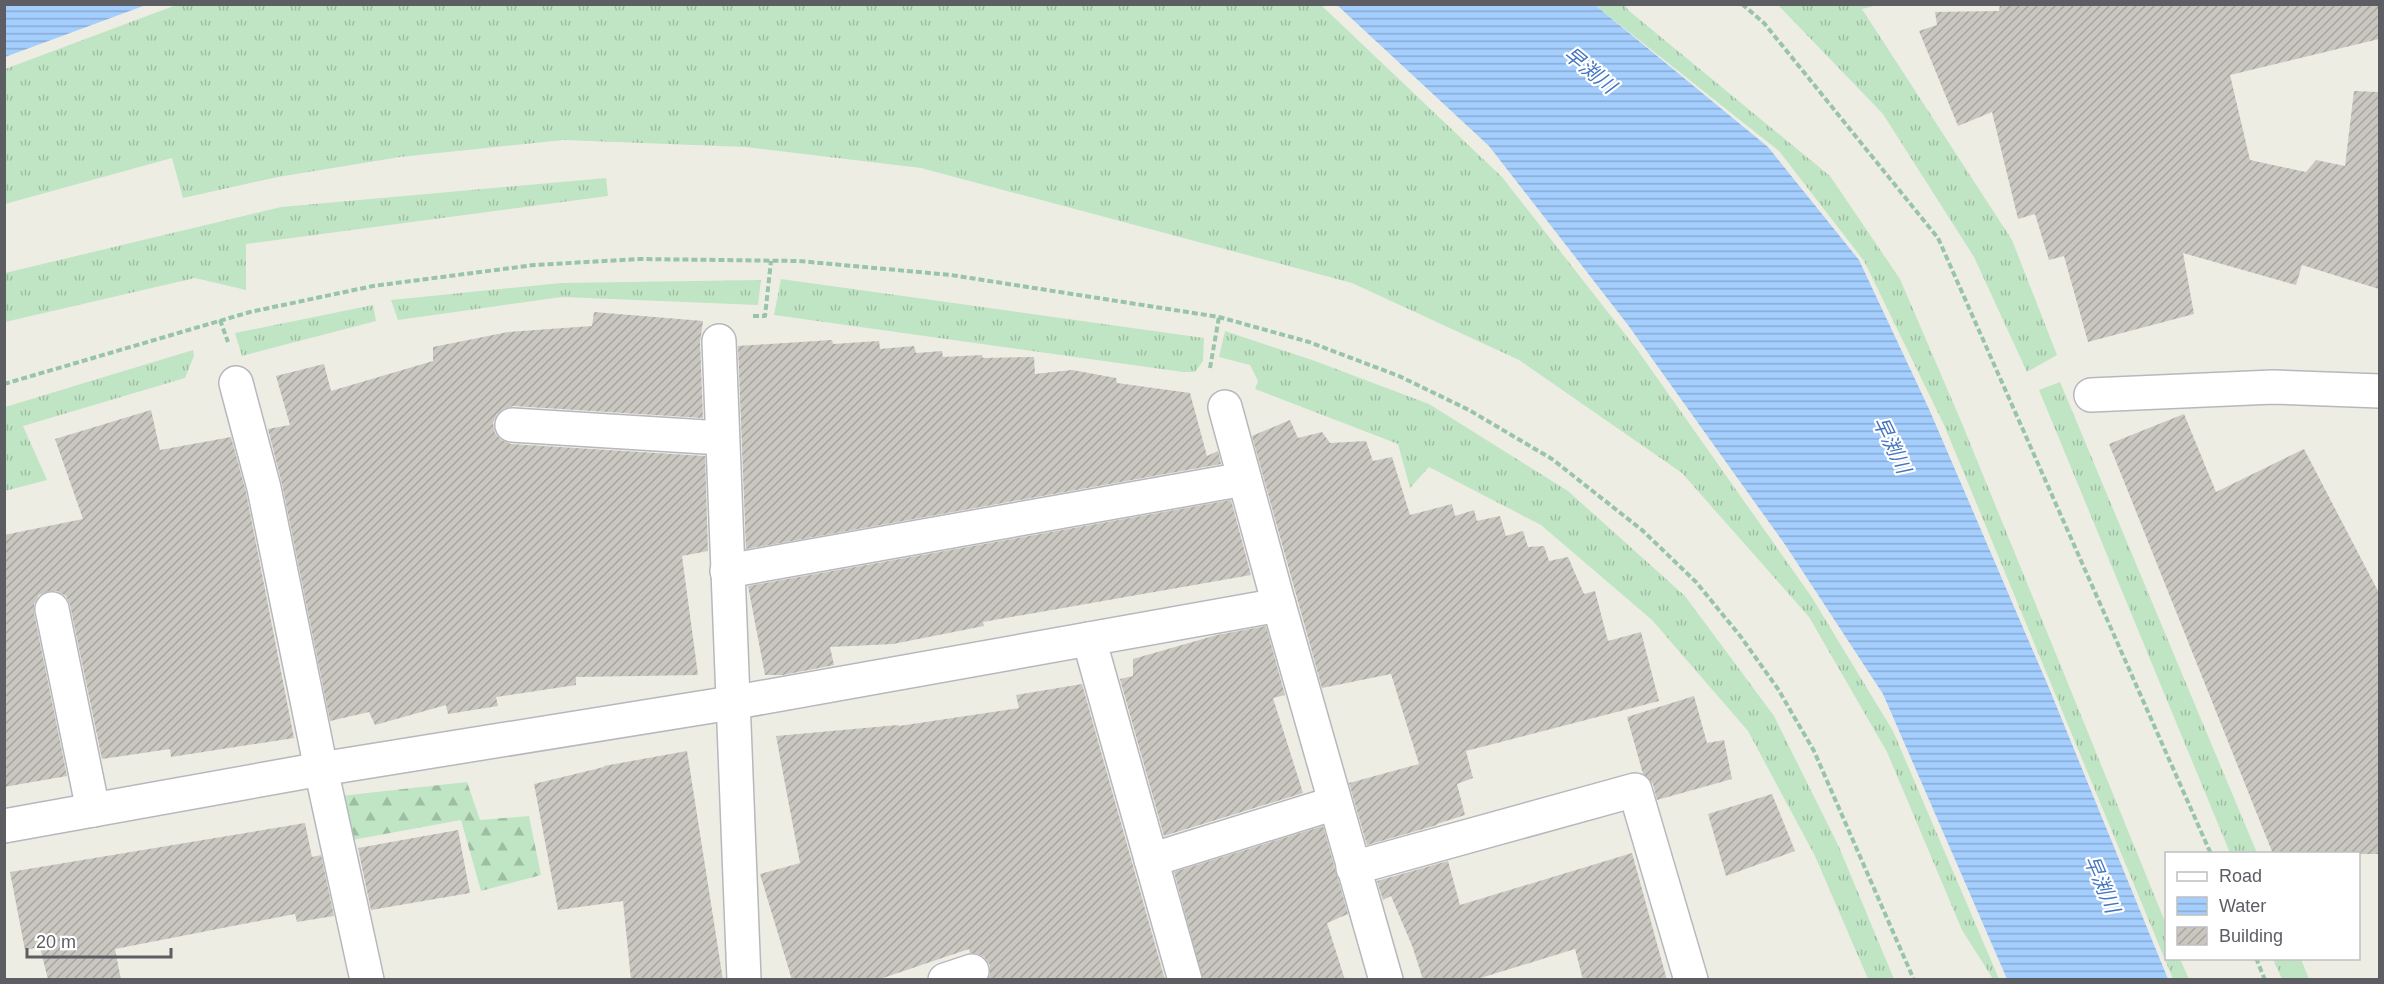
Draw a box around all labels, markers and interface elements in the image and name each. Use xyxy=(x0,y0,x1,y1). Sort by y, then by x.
water label: 早渕川 xyxy=(1560,43,1622,99)
water label: 早渕川 xyxy=(1869,413,1916,479)
water label: 早渕川 xyxy=(2080,852,2125,918)
legend xyxy=(2165,852,2360,960)
text: Road xyxy=(2219,866,2262,886)
text: Water xyxy=(2219,896,2266,916)
scale bar xyxy=(27,921,171,959)
text: Building xyxy=(2219,926,2283,946)
text: 20 m xyxy=(36,932,76,952)

